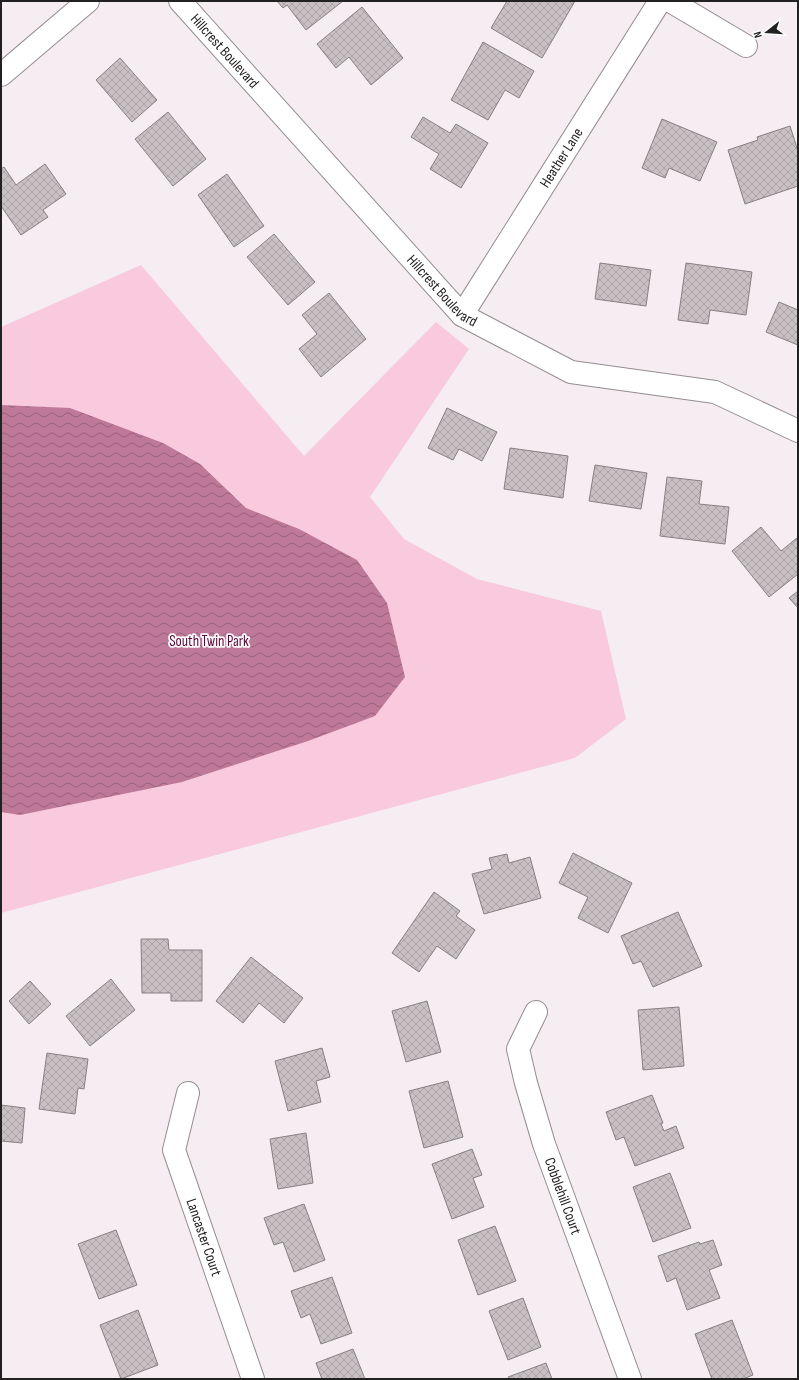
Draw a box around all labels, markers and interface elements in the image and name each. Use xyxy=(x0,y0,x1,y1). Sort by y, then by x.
street label: Hillcrest Boulevard xyxy=(186,10,263,93)
north arrow xyxy=(747,12,787,52)
text: N xyxy=(751,30,765,39)
street label: Heather Lane xyxy=(536,125,588,191)
street label: Hillcrest Boulevard xyxy=(402,251,480,331)
park label: South Twin Park xyxy=(169,632,249,651)
street label: Cobblehill Court xyxy=(540,1155,585,1238)
street label: Lancaster Court xyxy=(181,1196,226,1279)

